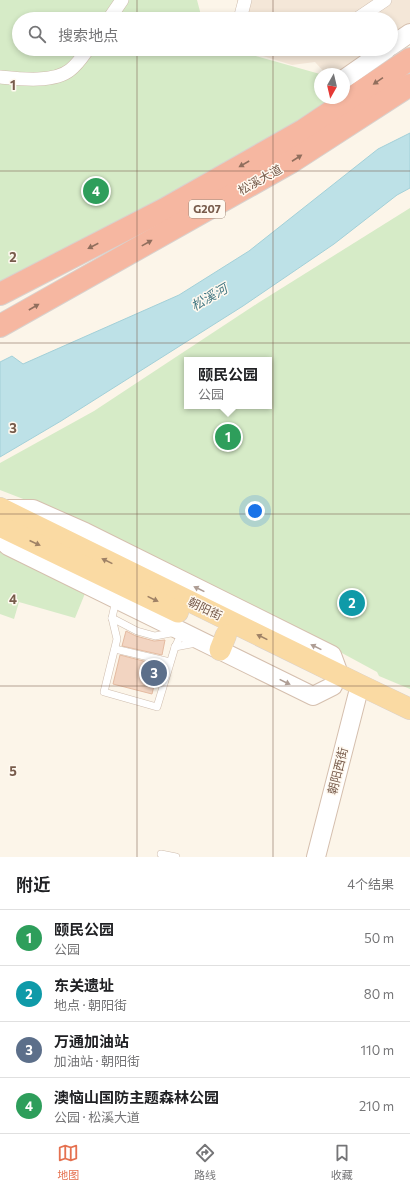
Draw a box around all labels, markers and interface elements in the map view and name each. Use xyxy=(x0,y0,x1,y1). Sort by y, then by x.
search box xyxy=(12,12,398,56)
icon: search xyxy=(26,23,48,45)
text: 搜索地点 xyxy=(58,26,118,44)
north arrow xyxy=(314,68,350,104)
text: 1 xyxy=(10,77,16,93)
one-way arrow xyxy=(372,77,383,84)
one-way arrow xyxy=(292,154,302,162)
street label: 松溪大道 xyxy=(235,161,284,197)
one-way arrow xyxy=(238,161,250,168)
pin: 4 xyxy=(83,176,109,206)
road number: G207 xyxy=(189,200,225,218)
one-way arrow xyxy=(141,239,153,246)
one-way arrow xyxy=(87,243,98,250)
text: 2 xyxy=(9,249,17,265)
water label: 松溪河 xyxy=(188,279,232,314)
one-way arrow xyxy=(28,303,40,310)
popup xyxy=(184,357,272,409)
text: 颐民公园 xyxy=(198,365,258,383)
text: 公园 xyxy=(198,386,224,402)
text: 3 xyxy=(9,420,17,436)
pin: 1 xyxy=(215,422,241,452)
your location xyxy=(245,501,265,521)
one-way arrow xyxy=(30,540,41,546)
one-way arrow xyxy=(102,558,113,564)
one-way arrow xyxy=(194,586,205,592)
pin: 2 xyxy=(339,588,365,618)
text: 4 xyxy=(9,591,17,607)
street label: 朝阳街 xyxy=(186,594,225,622)
one-way arrow xyxy=(147,596,158,602)
one-way arrow xyxy=(256,633,267,640)
one-way arrow xyxy=(310,643,322,650)
pin: 3 xyxy=(141,658,167,688)
one-way arrow xyxy=(279,679,290,685)
street label: 朝阳西街 xyxy=(324,746,350,796)
text: 5 xyxy=(9,763,17,779)
text: 附近 xyxy=(16,874,50,895)
text: 4个结果 xyxy=(347,876,394,892)
text: 颐民公园 xyxy=(54,920,114,938)
text: 1 xyxy=(26,930,32,946)
text: 50 m xyxy=(364,930,394,946)
text: 公园 xyxy=(54,941,80,957)
text: 东关遗址 xyxy=(54,976,114,994)
text: 2 xyxy=(25,986,33,1002)
text: 80 m xyxy=(364,986,394,1002)
text: 地点 · 朝阳街 xyxy=(54,997,127,1013)
text: 万通加油站 xyxy=(54,1032,129,1050)
text: 3 xyxy=(25,1042,33,1058)
text: 110 m xyxy=(361,1042,394,1058)
text: 加油站 · 朝阳街 xyxy=(54,1053,140,1069)
text: 澳恼山国防主题森林公园 xyxy=(54,1088,219,1106)
text: 4 xyxy=(25,1098,33,1114)
text: 210 m xyxy=(359,1098,394,1114)
text: 公园 · 松溪大道 xyxy=(54,1109,140,1125)
tab: 地图 xyxy=(57,1142,79,1182)
tab: 路线 xyxy=(194,1142,216,1182)
tab: 收藏 xyxy=(331,1142,353,1182)

